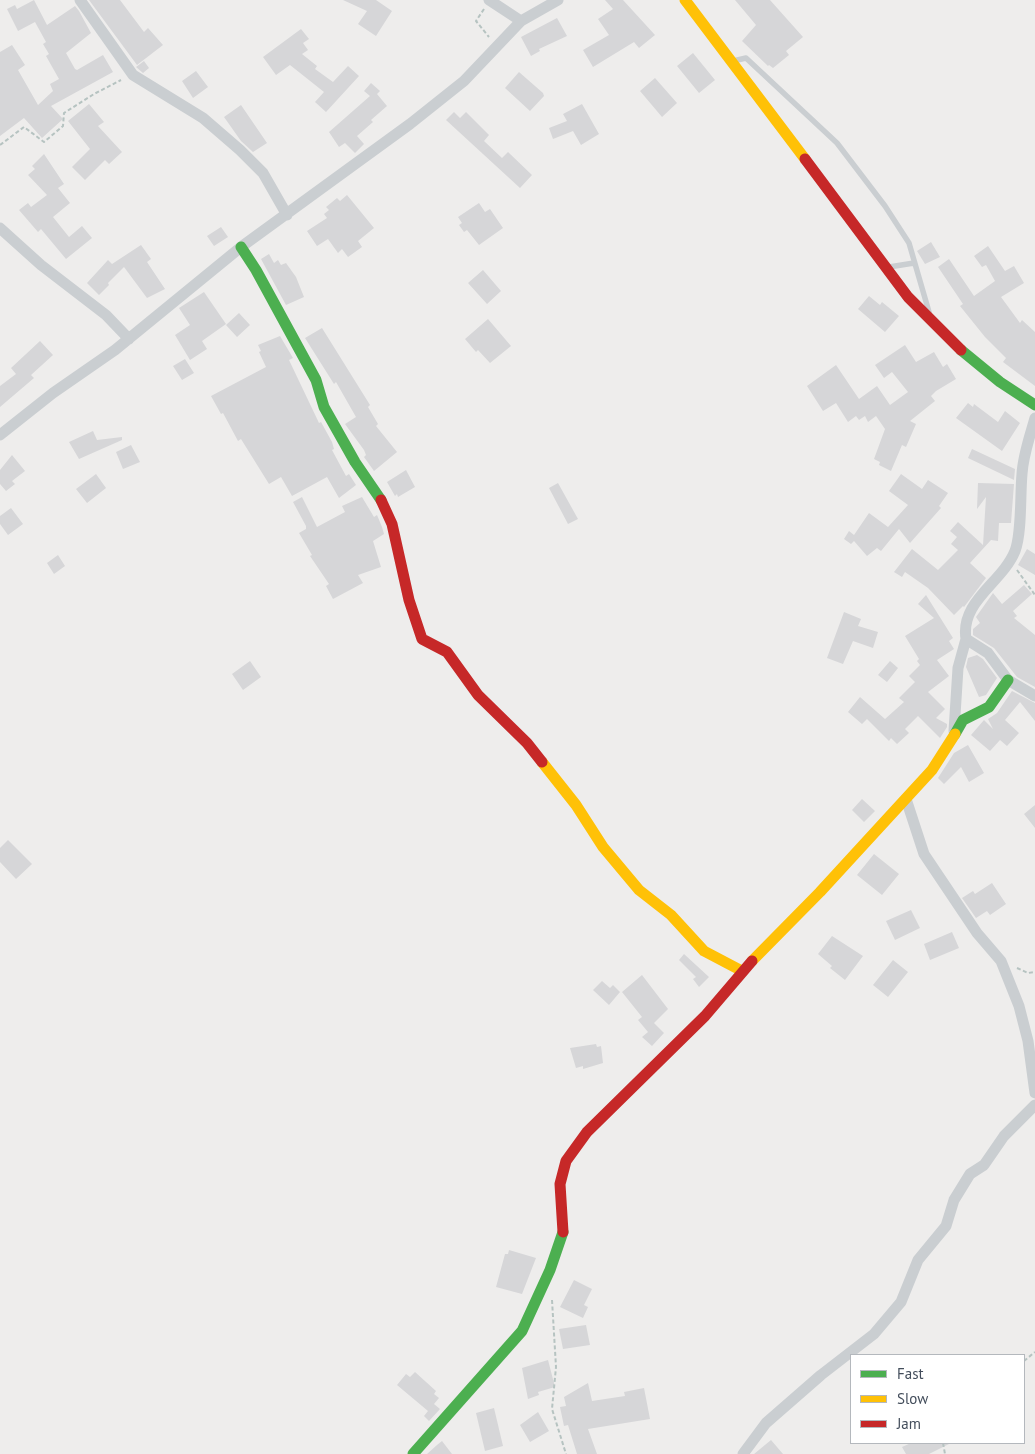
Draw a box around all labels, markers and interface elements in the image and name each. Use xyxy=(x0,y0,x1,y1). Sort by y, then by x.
legend xyxy=(850,1354,1025,1444)
text: Fast xyxy=(897,1364,924,1383)
text: Slow xyxy=(897,1389,928,1408)
text: Jam xyxy=(897,1414,921,1433)

